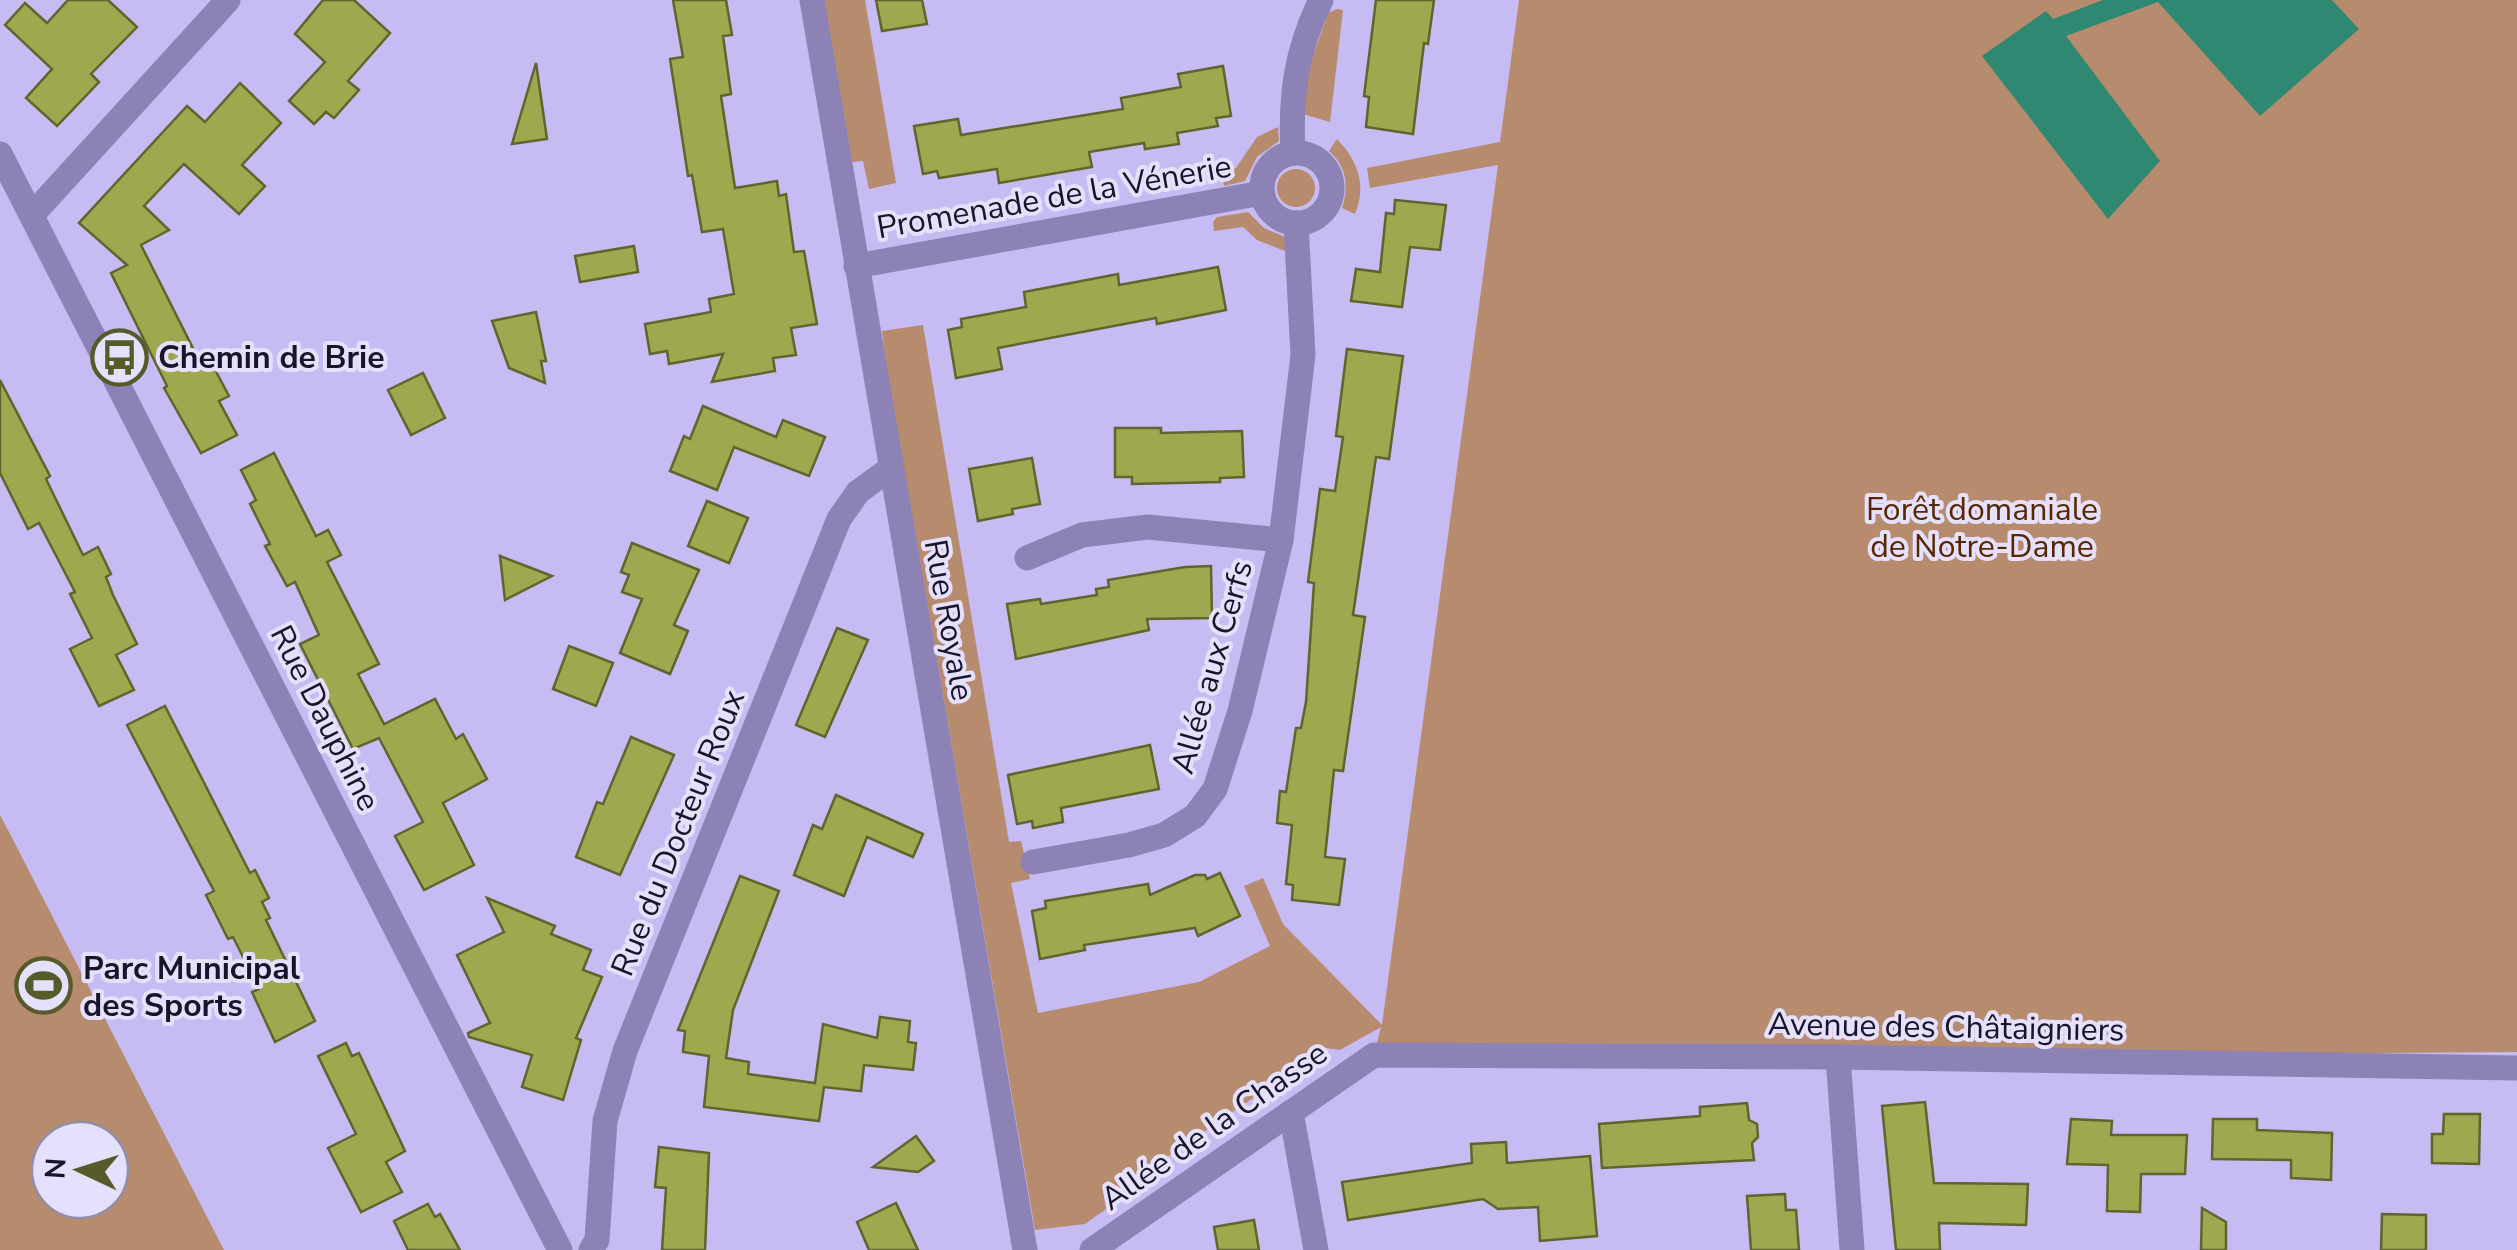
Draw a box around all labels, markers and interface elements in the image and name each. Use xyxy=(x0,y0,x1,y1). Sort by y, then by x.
street label: Promenade de la Vénerie xyxy=(873,145,1235,249)
bus stop icon: Chemin de Brie xyxy=(89,327,149,387)
place label: Chemin de Brie xyxy=(158,336,385,379)
park label: Forêt domaniale de Notre-Dame xyxy=(1866,488,2098,568)
street label: Rue Royale xyxy=(914,536,984,704)
street label: Allée aux Cerfs xyxy=(1161,555,1263,779)
street label: Rue Dauphine xyxy=(260,618,390,818)
street label: Rue du Docteur Roux xyxy=(601,683,755,982)
place label: Parc Municipal des Sports xyxy=(83,947,300,1027)
sports icon: Parc Municipal des Sports xyxy=(14,956,74,1016)
street label: Avenue des Châtaigniers xyxy=(1767,1002,2125,1052)
street label: Allée de la Chasse xyxy=(1092,1032,1336,1220)
north arrow xyxy=(30,1120,130,1220)
text: N xyxy=(36,1157,76,1180)

